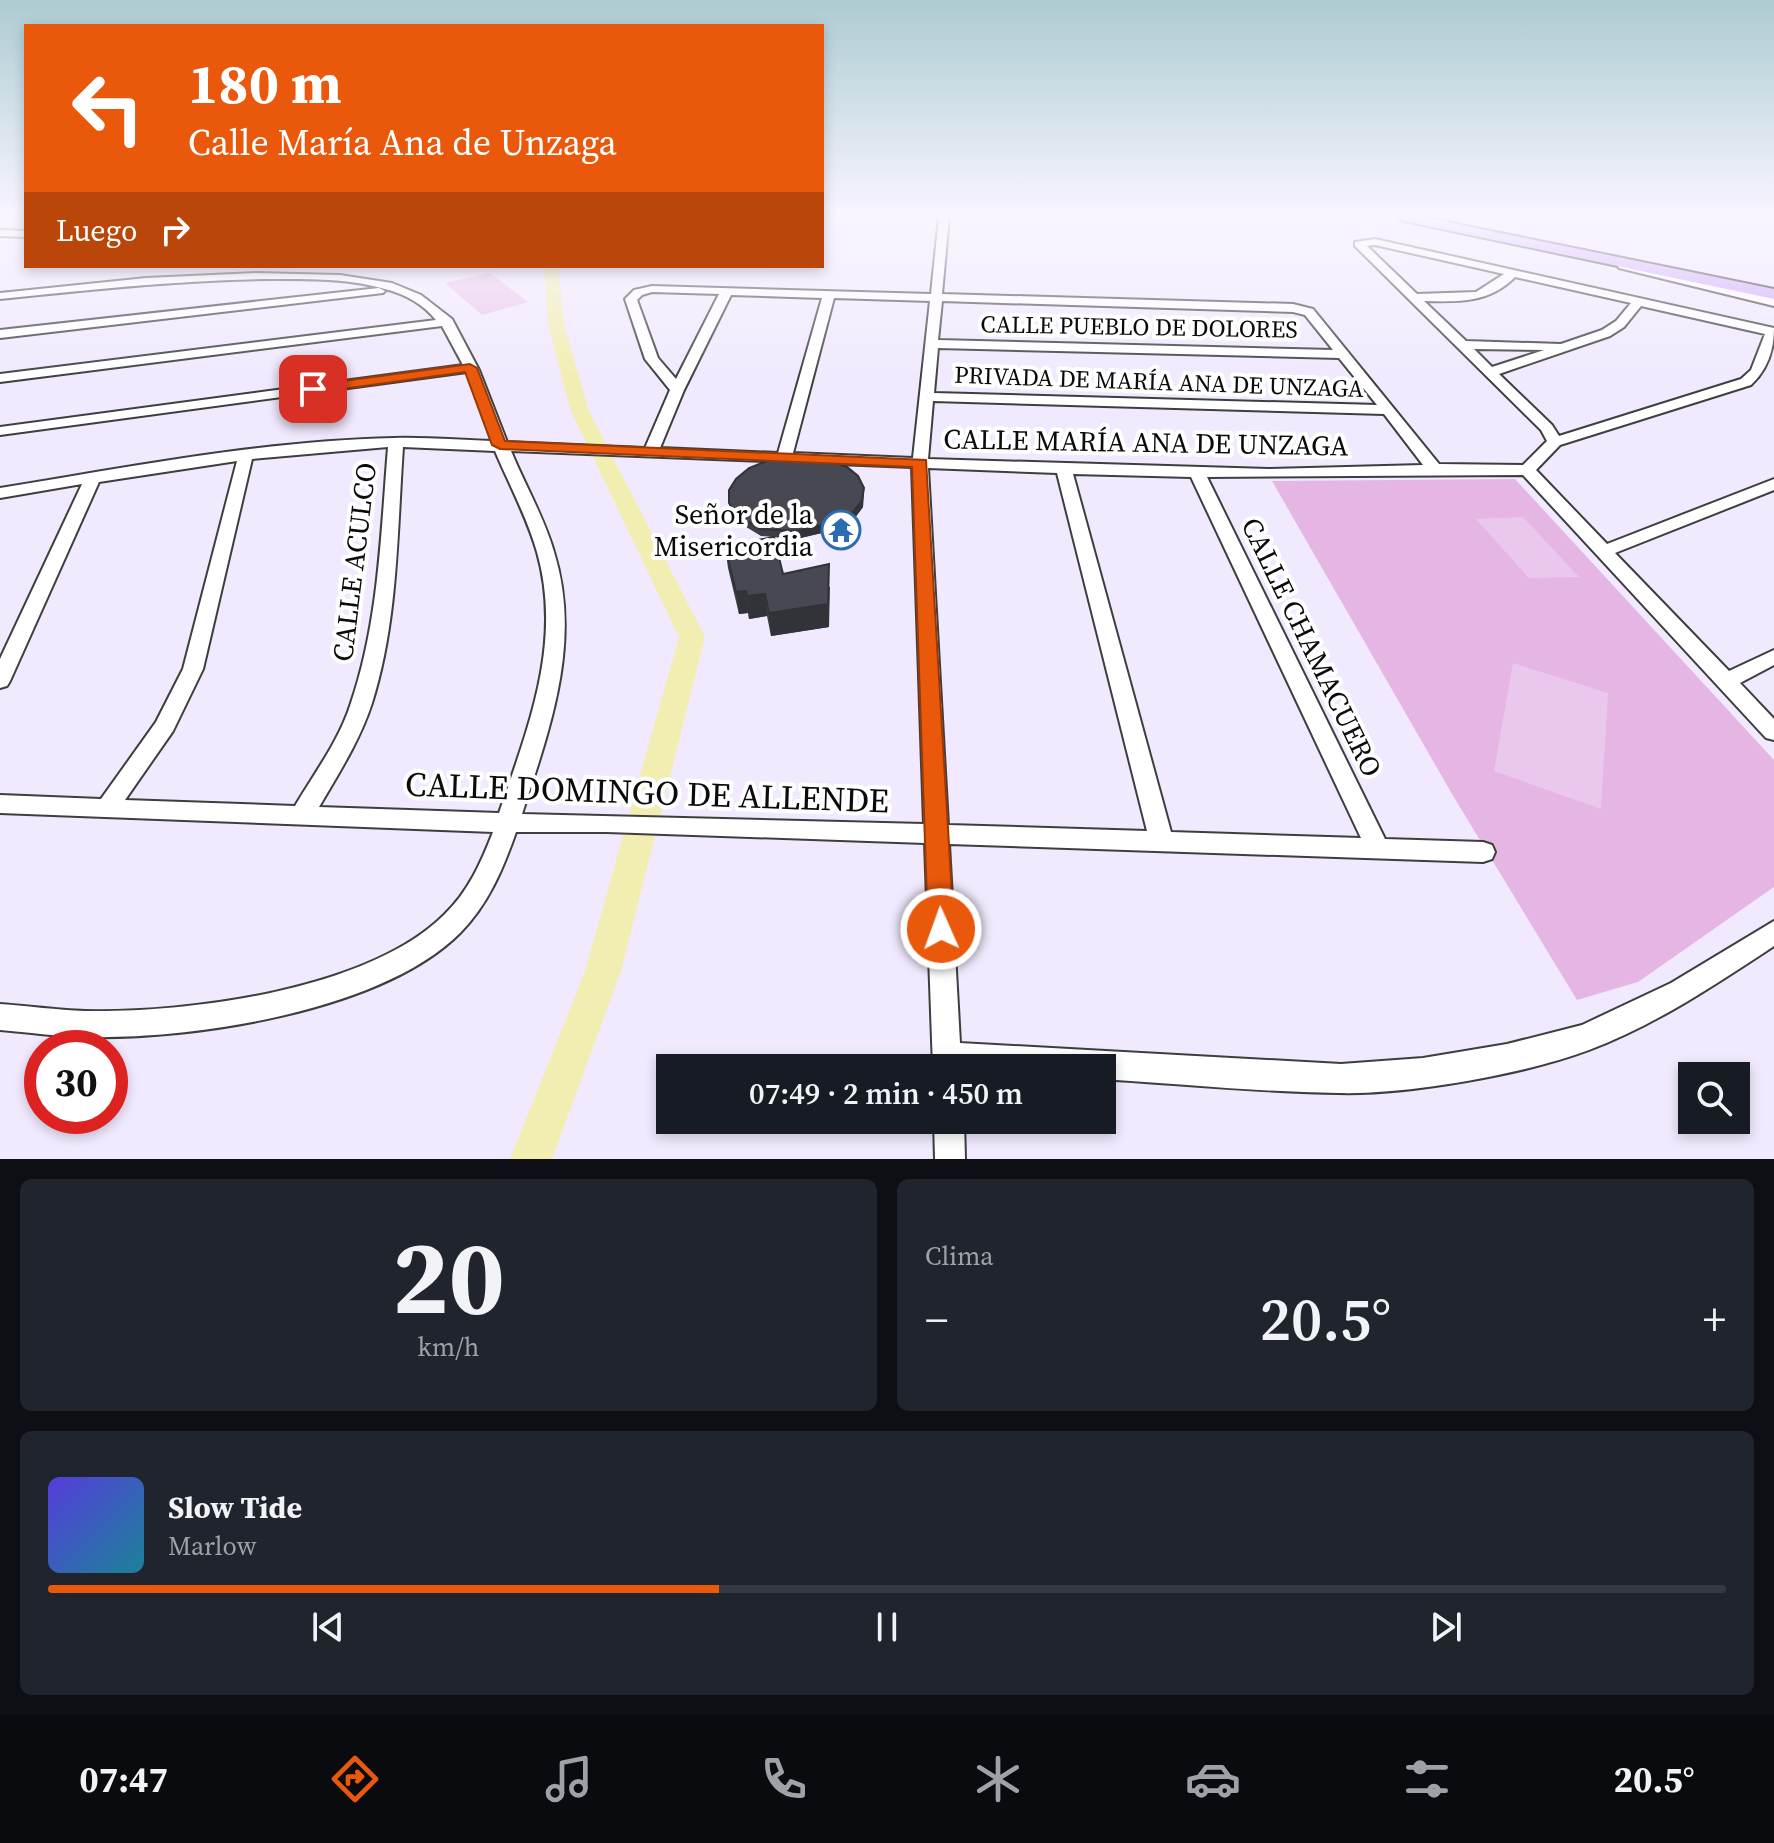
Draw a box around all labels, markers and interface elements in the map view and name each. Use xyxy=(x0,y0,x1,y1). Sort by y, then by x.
text: 180 m xyxy=(188,45,342,122)
icon: left xyxy=(56,56,160,160)
text: Calle María Ana de Unzaga xyxy=(188,118,617,167)
icon: right xyxy=(153,208,197,252)
text: Luego xyxy=(56,210,137,251)
street label: CALLE PUEBLO DE DOLORES xyxy=(980,307,1298,346)
pin xyxy=(279,355,347,423)
street label: PRIVADA DE MARÍA ANA DE UNZAGA xyxy=(954,358,1364,405)
icon: arrive xyxy=(291,367,335,411)
street label: CALLE MARÍA ANA DE UNZAGA xyxy=(943,419,1349,465)
street label: CALLE ACULCO xyxy=(323,460,385,664)
place label: Señor de la Misericordia xyxy=(654,495,814,565)
temple icon: Señor de la Misericordia xyxy=(820,509,862,551)
street label: CALLE CHAMACUERO xyxy=(1233,511,1391,783)
street label: CALLE DOMINGO DE ALLENDE xyxy=(404,761,890,823)
position arrow xyxy=(899,887,983,971)
speed limit sign: 30 xyxy=(24,1030,128,1134)
map controls xyxy=(1678,1062,1750,1134)
button: search xyxy=(1678,1062,1750,1134)
text: 07:49 · 2 min · 450 m xyxy=(749,1073,1023,1114)
text: 20 xyxy=(392,1205,505,1348)
text: Clima xyxy=(925,1238,994,1274)
text: 20.5° xyxy=(1260,1278,1391,1360)
text: − xyxy=(925,1289,948,1350)
text: + xyxy=(1703,1289,1726,1350)
text: km/h xyxy=(418,1329,479,1365)
text: Slow Tide xyxy=(168,1487,302,1528)
text: Marlow xyxy=(168,1528,257,1564)
icon: previous xyxy=(306,1605,350,1649)
icon: pause xyxy=(865,1605,909,1649)
icon: next xyxy=(1424,1605,1468,1649)
icon: directions xyxy=(327,1751,383,1807)
icon: music xyxy=(541,1751,597,1807)
icon: phone xyxy=(756,1751,812,1807)
icon: climate xyxy=(970,1751,1026,1807)
icon: car xyxy=(1185,1751,1241,1807)
icon: filters xyxy=(1399,1751,1455,1807)
text: 07:47 xyxy=(79,1755,168,1804)
text: 20.5° xyxy=(1613,1755,1695,1804)

